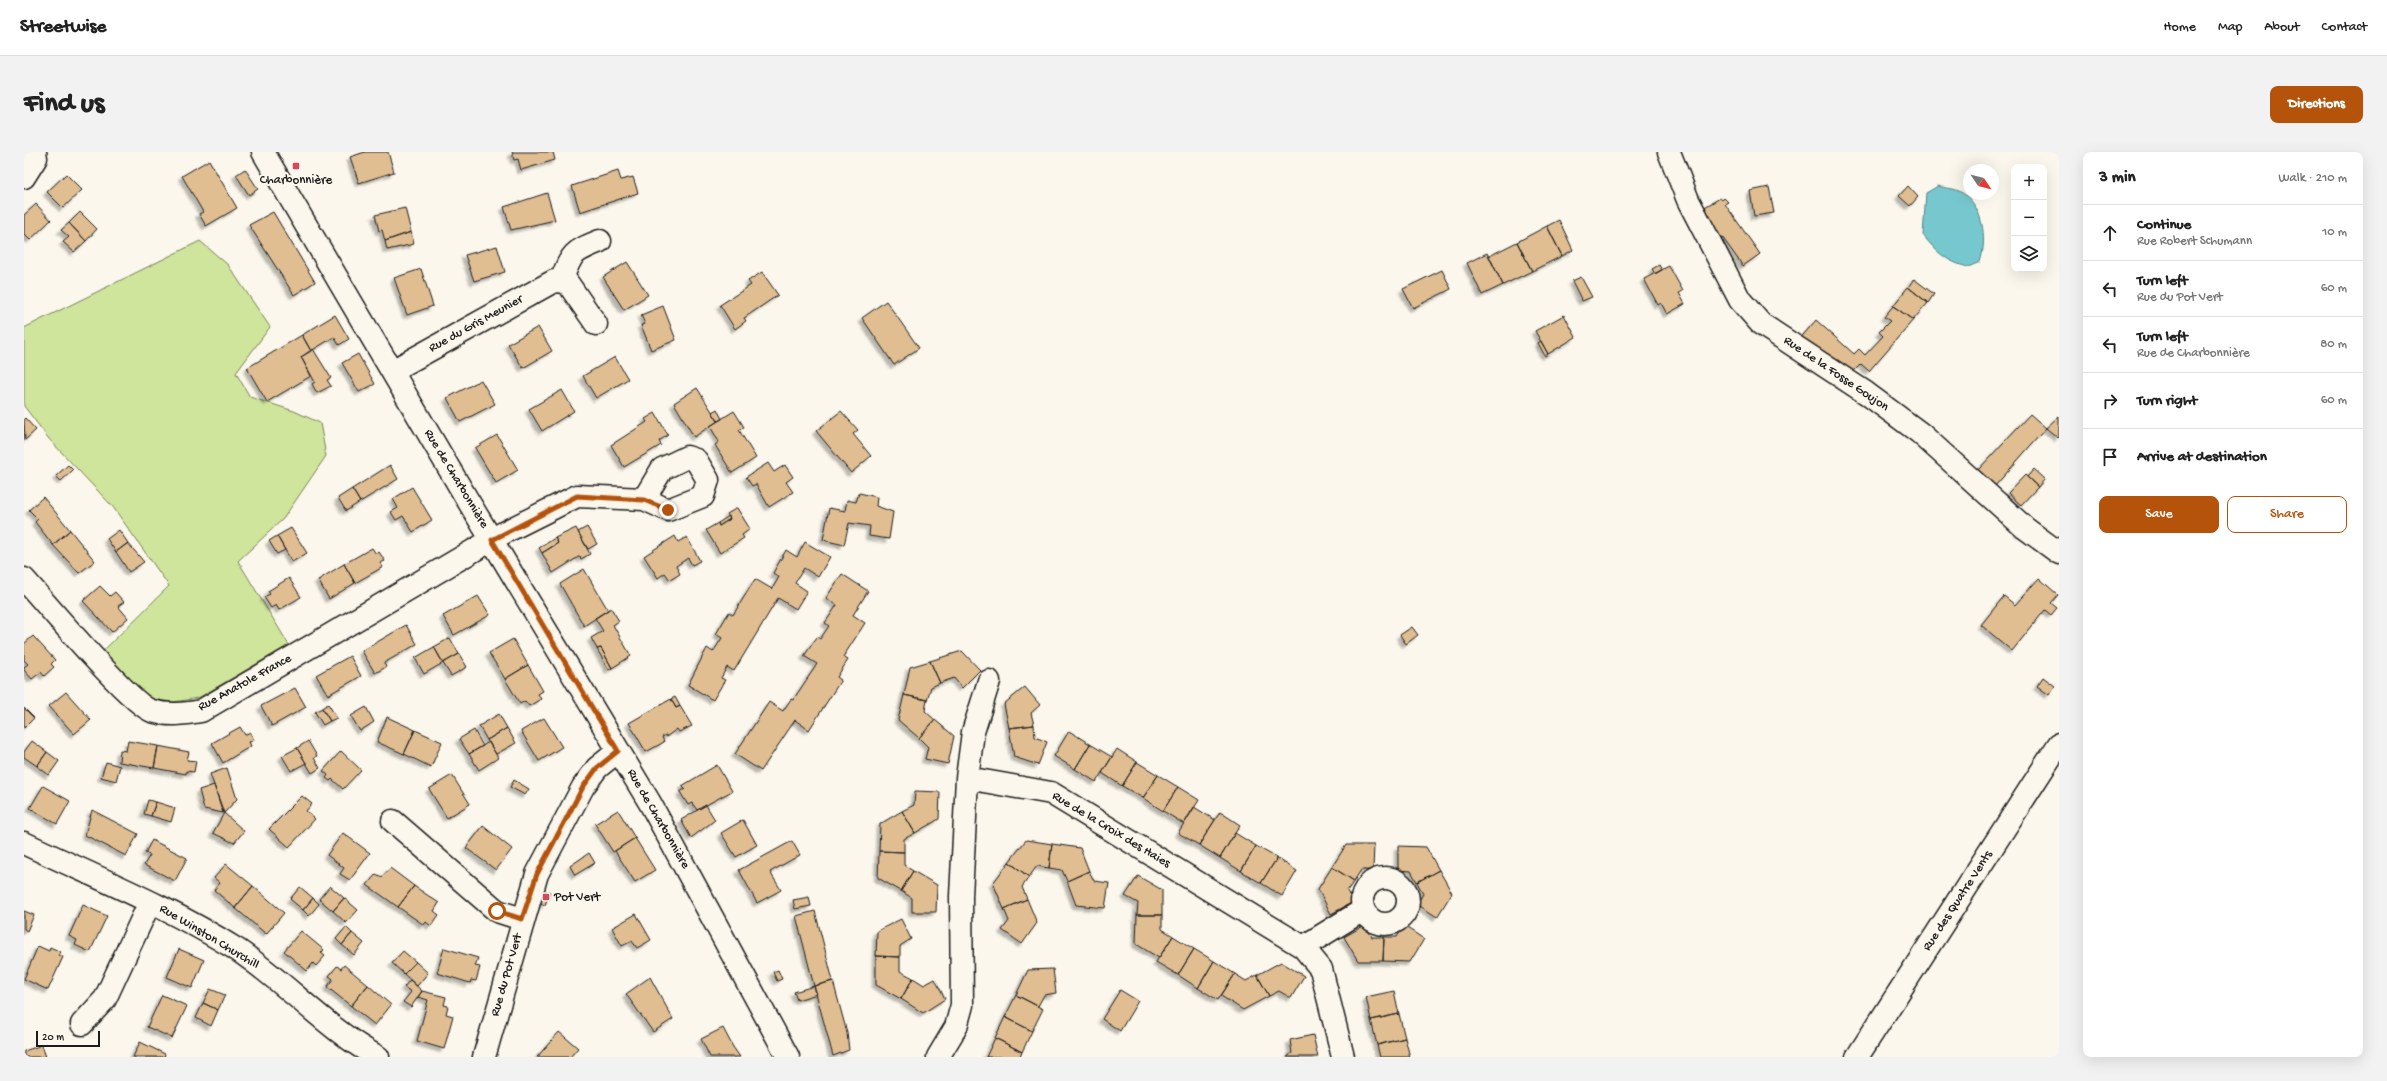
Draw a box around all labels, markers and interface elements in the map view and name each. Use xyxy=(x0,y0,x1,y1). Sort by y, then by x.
text: Streetwise xyxy=(20,16,106,39)
text: Home xyxy=(2164,19,2196,36)
text: Map xyxy=(2218,19,2242,36)
text: About xyxy=(2264,19,2300,36)
text: Contact xyxy=(2322,19,2367,36)
button: Directions xyxy=(2270,86,2363,123)
text: Find us xyxy=(24,88,104,121)
marker: Charbonnière xyxy=(291,161,301,171)
north arrow xyxy=(1963,164,1999,200)
map controls xyxy=(2011,164,2047,272)
button: + xyxy=(2011,164,2047,200)
text: 3 min xyxy=(2099,168,2136,188)
text: Walk · 210 m xyxy=(2279,171,2347,186)
place label: Charbonnière xyxy=(260,173,333,188)
button: − xyxy=(2011,200,2047,236)
text: Continue xyxy=(2137,216,2191,234)
icon: ahead xyxy=(2099,222,2121,244)
text: 10 m xyxy=(2322,225,2347,240)
text: Rue Robert Schumann xyxy=(2137,234,2252,249)
button: layers xyxy=(2011,236,2047,272)
text: Turn left xyxy=(2137,272,2188,290)
icon: left xyxy=(2099,278,2121,300)
text: 60 m xyxy=(2321,281,2347,296)
text: Rue du Pot Vert xyxy=(2137,290,2223,305)
street label: Rue du Gris Meunier xyxy=(426,291,527,356)
text: Turn left xyxy=(2137,328,2188,346)
street label: Rue de la Fosse Goujon xyxy=(1780,333,1892,415)
icon: left xyxy=(2099,334,2121,356)
text: 80 m xyxy=(2320,337,2347,352)
text: Rue de Charbonnière xyxy=(2137,346,2250,361)
icon: right xyxy=(2099,390,2121,412)
text: Turn right xyxy=(2137,392,2197,410)
text: 60 m xyxy=(2321,393,2347,408)
street label: Rue de Charbonnière xyxy=(421,427,492,531)
icon: arrive xyxy=(2099,446,2121,468)
text: Arrive at destination xyxy=(2137,448,2267,466)
button: Save xyxy=(2099,496,2219,533)
button: Share xyxy=(2227,496,2347,533)
route end xyxy=(659,501,677,519)
street label: Rue Anatole France xyxy=(196,651,294,715)
street label: Rue de Charbonnière xyxy=(623,766,693,872)
street label: Rue de la Croix des Haies xyxy=(1049,789,1174,872)
street label: Rue des Quatre Vents xyxy=(1920,847,1997,954)
place label: Pot Vert xyxy=(553,890,602,905)
marker: Pot Vert xyxy=(541,892,551,902)
street label: Rue Winston Churchill xyxy=(156,901,262,973)
route start xyxy=(488,902,506,920)
street label: Rue du Pot Vert xyxy=(488,930,526,1018)
scale bar xyxy=(36,1029,100,1048)
text: 20 m xyxy=(42,1032,64,1044)

